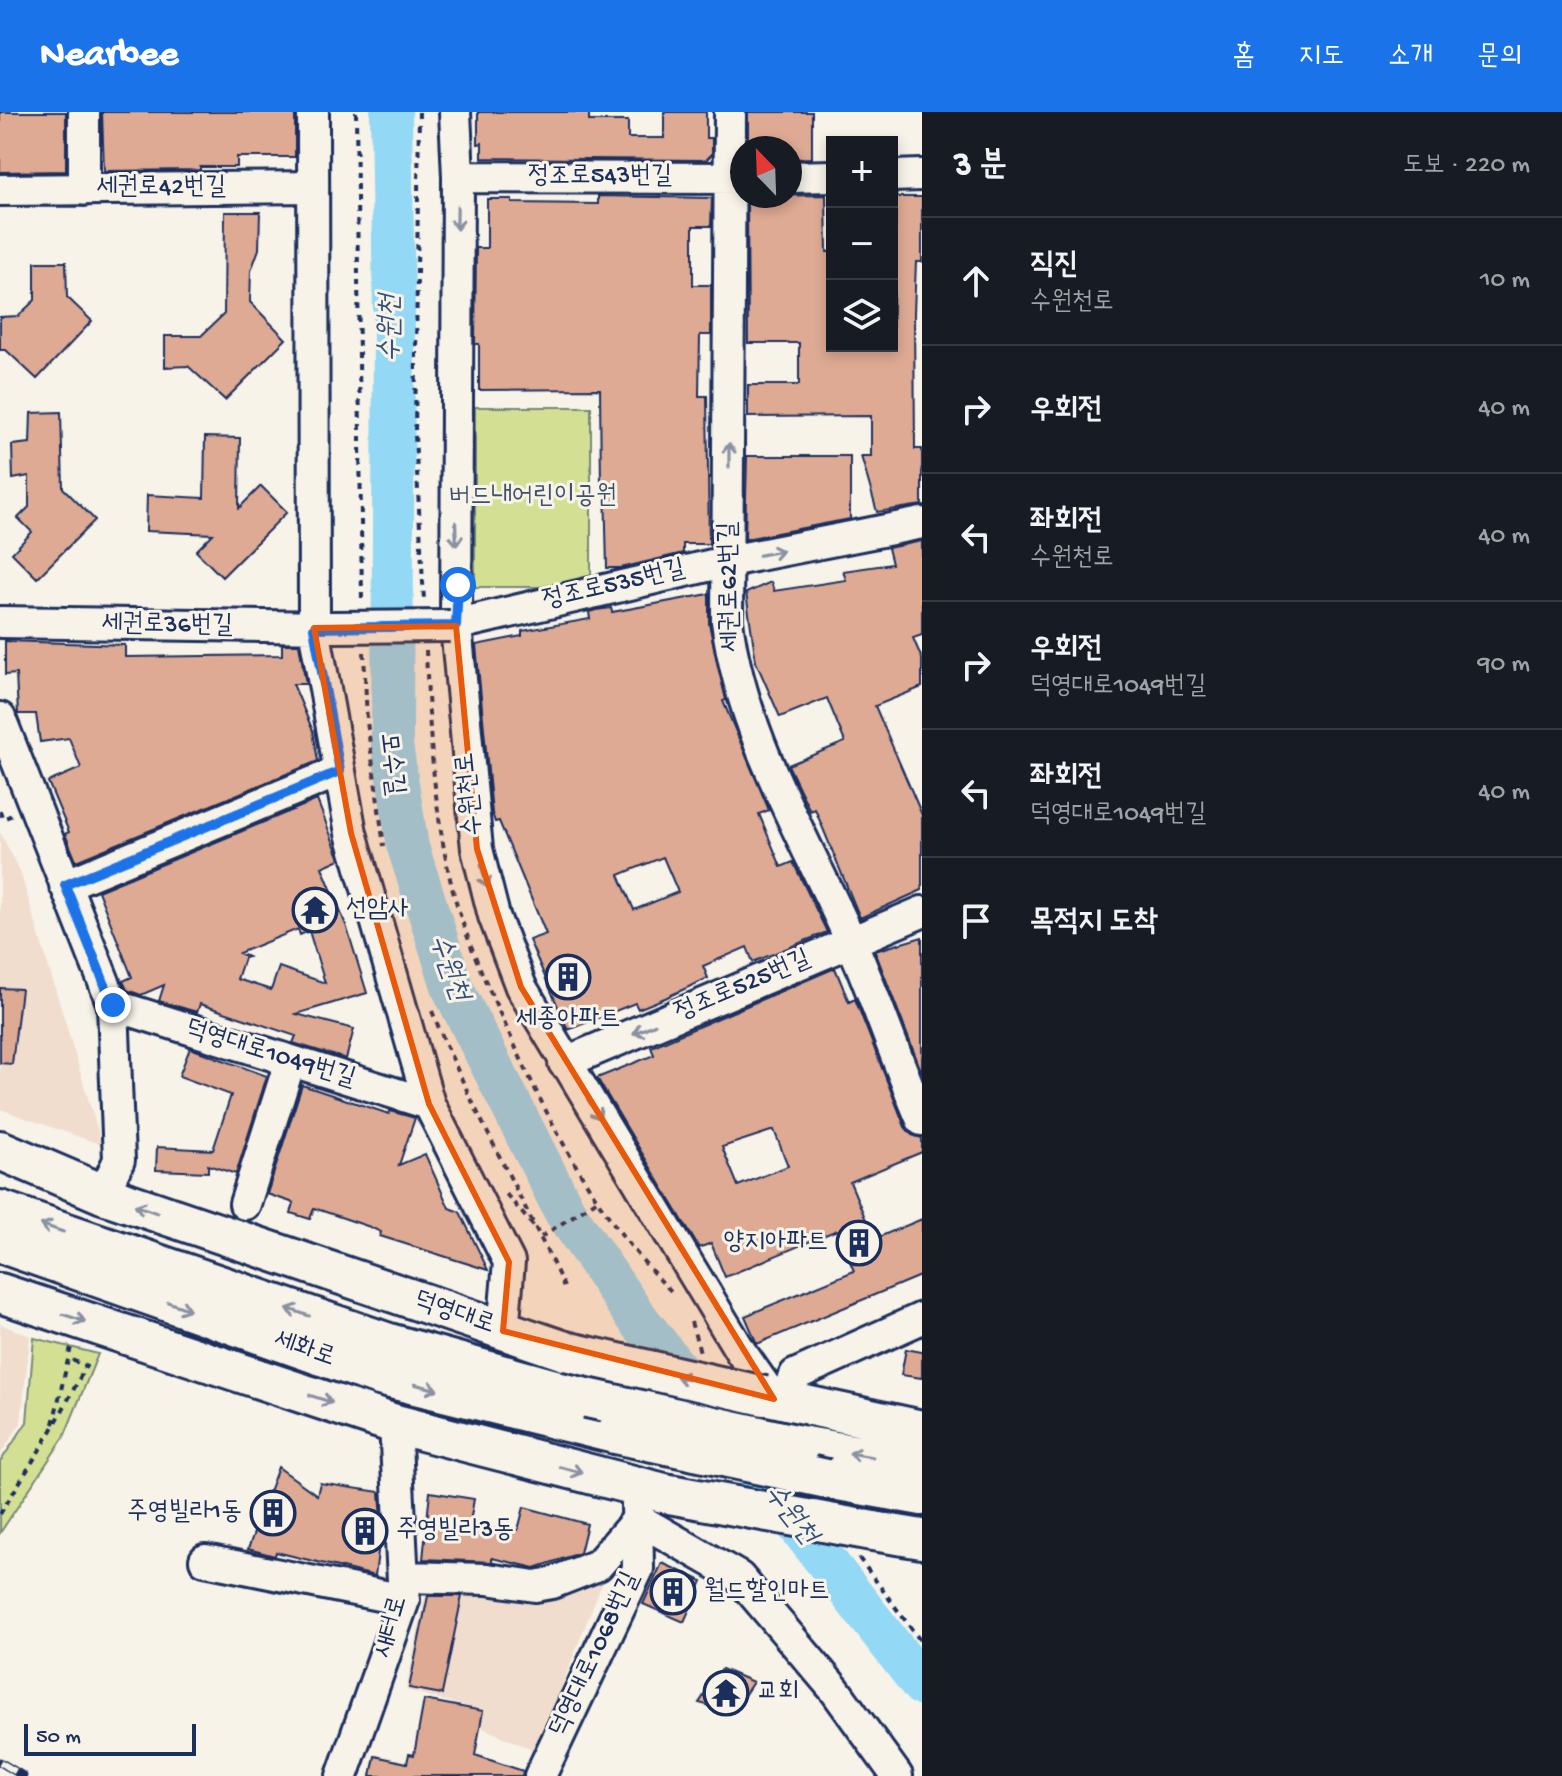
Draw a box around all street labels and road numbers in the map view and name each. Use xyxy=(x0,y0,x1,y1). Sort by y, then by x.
street label: 정조로543번길 xyxy=(528,162,672,193)
street label: 세권로42번길 xyxy=(96,173,226,204)
street label: 세권로62번길 xyxy=(714,521,748,653)
street label: 정조로535번길 xyxy=(540,555,688,617)
street label: 세권로36번길 xyxy=(101,609,233,643)
street label: 모수길 xyxy=(371,731,409,797)
street label: 수원천로 xyxy=(451,751,491,837)
street label: 정조로525번길 xyxy=(670,944,816,1030)
street label: 덕영대로1049번길 xyxy=(181,1014,359,1096)
street label: 덕영대로 xyxy=(409,1286,499,1342)
street label: 세화로 xyxy=(269,1325,339,1375)
street label: 덕영대로1068번길 xyxy=(544,1568,648,1742)
street label: 새터로 xyxy=(368,1593,416,1661)

